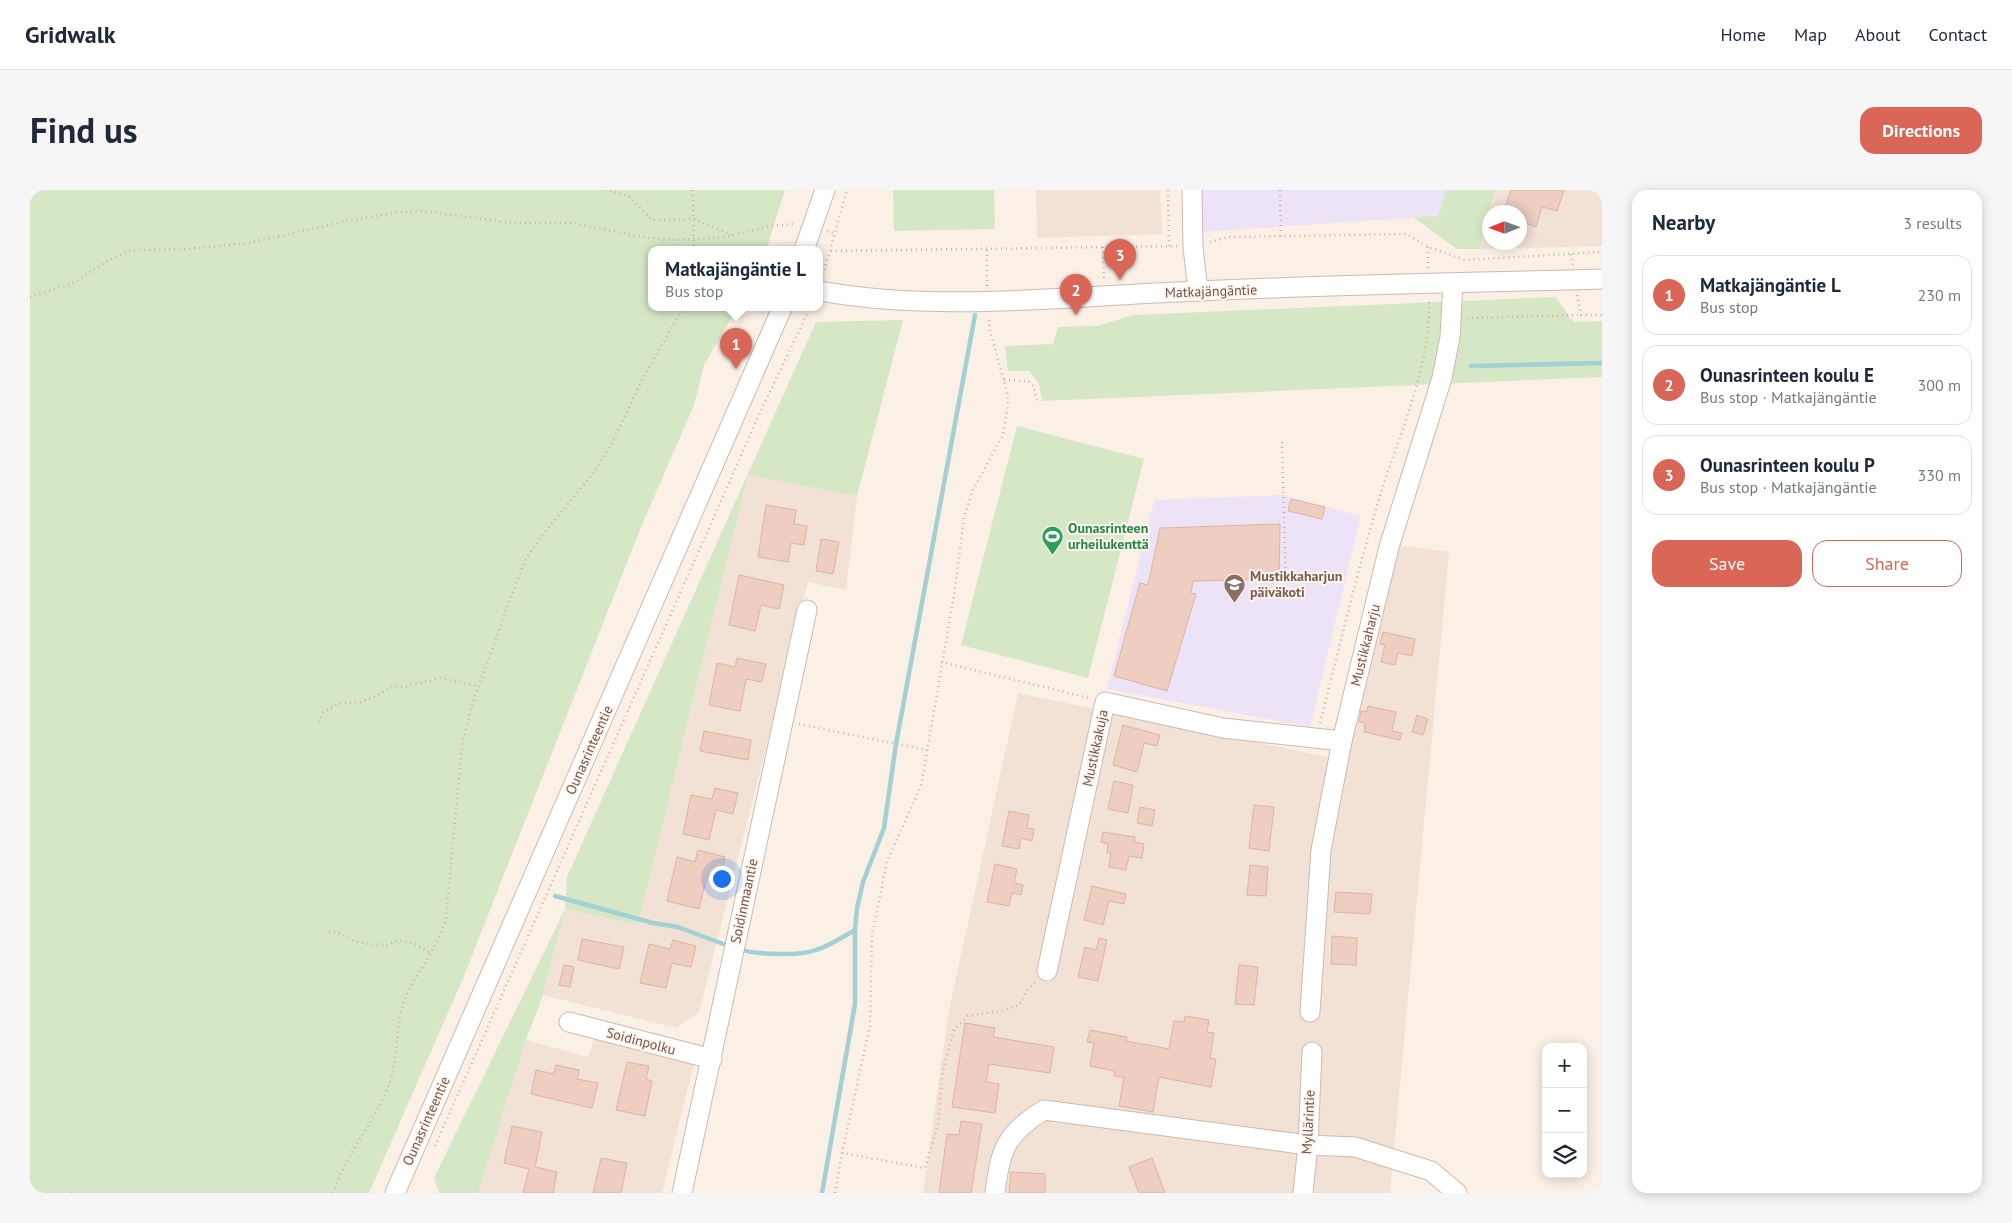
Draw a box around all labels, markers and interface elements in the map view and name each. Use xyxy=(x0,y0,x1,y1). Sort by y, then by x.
text: Gridwalk xyxy=(25,19,115,50)
text: Home xyxy=(1720,23,1766,46)
text: Map xyxy=(1794,23,1827,46)
text: About xyxy=(1855,23,1901,46)
text: Contact xyxy=(1929,23,1987,46)
text: Find us xyxy=(30,107,138,153)
button: Directions xyxy=(1860,107,1982,154)
north arrow xyxy=(1482,205,1527,250)
text: Nearby xyxy=(1652,209,1715,236)
text: 3 results xyxy=(1903,213,1962,233)
pin: 3 xyxy=(1104,239,1136,280)
popup xyxy=(648,246,823,311)
text: Matkajängäntie L xyxy=(665,257,806,281)
text: Matkajängäntie L xyxy=(1700,273,1841,297)
pin: 2 xyxy=(1060,274,1092,315)
street label: Matkajängäntie xyxy=(1164,280,1258,302)
text: Bus stop xyxy=(665,281,723,301)
text: 1 xyxy=(1664,285,1674,305)
text: 230 m xyxy=(1918,285,1961,305)
text: Bus stop xyxy=(1700,297,1758,317)
pin: 1 xyxy=(720,328,752,369)
text: Ounasrinteen koulu E xyxy=(1700,363,1874,387)
text: 2 xyxy=(1664,375,1674,395)
text: 300 m xyxy=(1918,375,1961,395)
text: Bus stop · Matkajängäntie xyxy=(1700,387,1877,407)
text: Ounasrinteen koulu P xyxy=(1700,453,1875,477)
text: 3 xyxy=(1664,465,1674,485)
text: 330 m xyxy=(1918,465,1961,485)
text: Bus stop · Matkajängäntie xyxy=(1700,477,1877,497)
place label: Ounasrinteen urheilukenttä xyxy=(1068,519,1149,553)
sports icon: Ounasrinteen urheilukenttä xyxy=(1040,524,1064,555)
button: Save xyxy=(1652,540,1802,587)
button: Share xyxy=(1812,540,1962,587)
place label: Mustikkaharjun päiväkoti xyxy=(1250,567,1342,601)
school or university icon: Mustikkaharjun päiväkoti xyxy=(1222,572,1246,603)
street label: Mustikkaharju xyxy=(1346,602,1384,688)
street label: Ounasrinteentie xyxy=(561,703,617,797)
street label: Mustikkakuja xyxy=(1078,708,1112,788)
street label: Soidinmaantie xyxy=(726,857,762,945)
your location xyxy=(709,866,735,892)
street label: Soidinpolku xyxy=(604,1023,678,1059)
map controls xyxy=(1542,1043,1587,1178)
button: + xyxy=(1542,1043,1587,1088)
street label: Ounasrinteentie xyxy=(398,1074,454,1168)
button: − xyxy=(1542,1088,1587,1133)
street label: Myllärintie xyxy=(1297,1089,1319,1155)
button: layers xyxy=(1542,1133,1587,1178)

